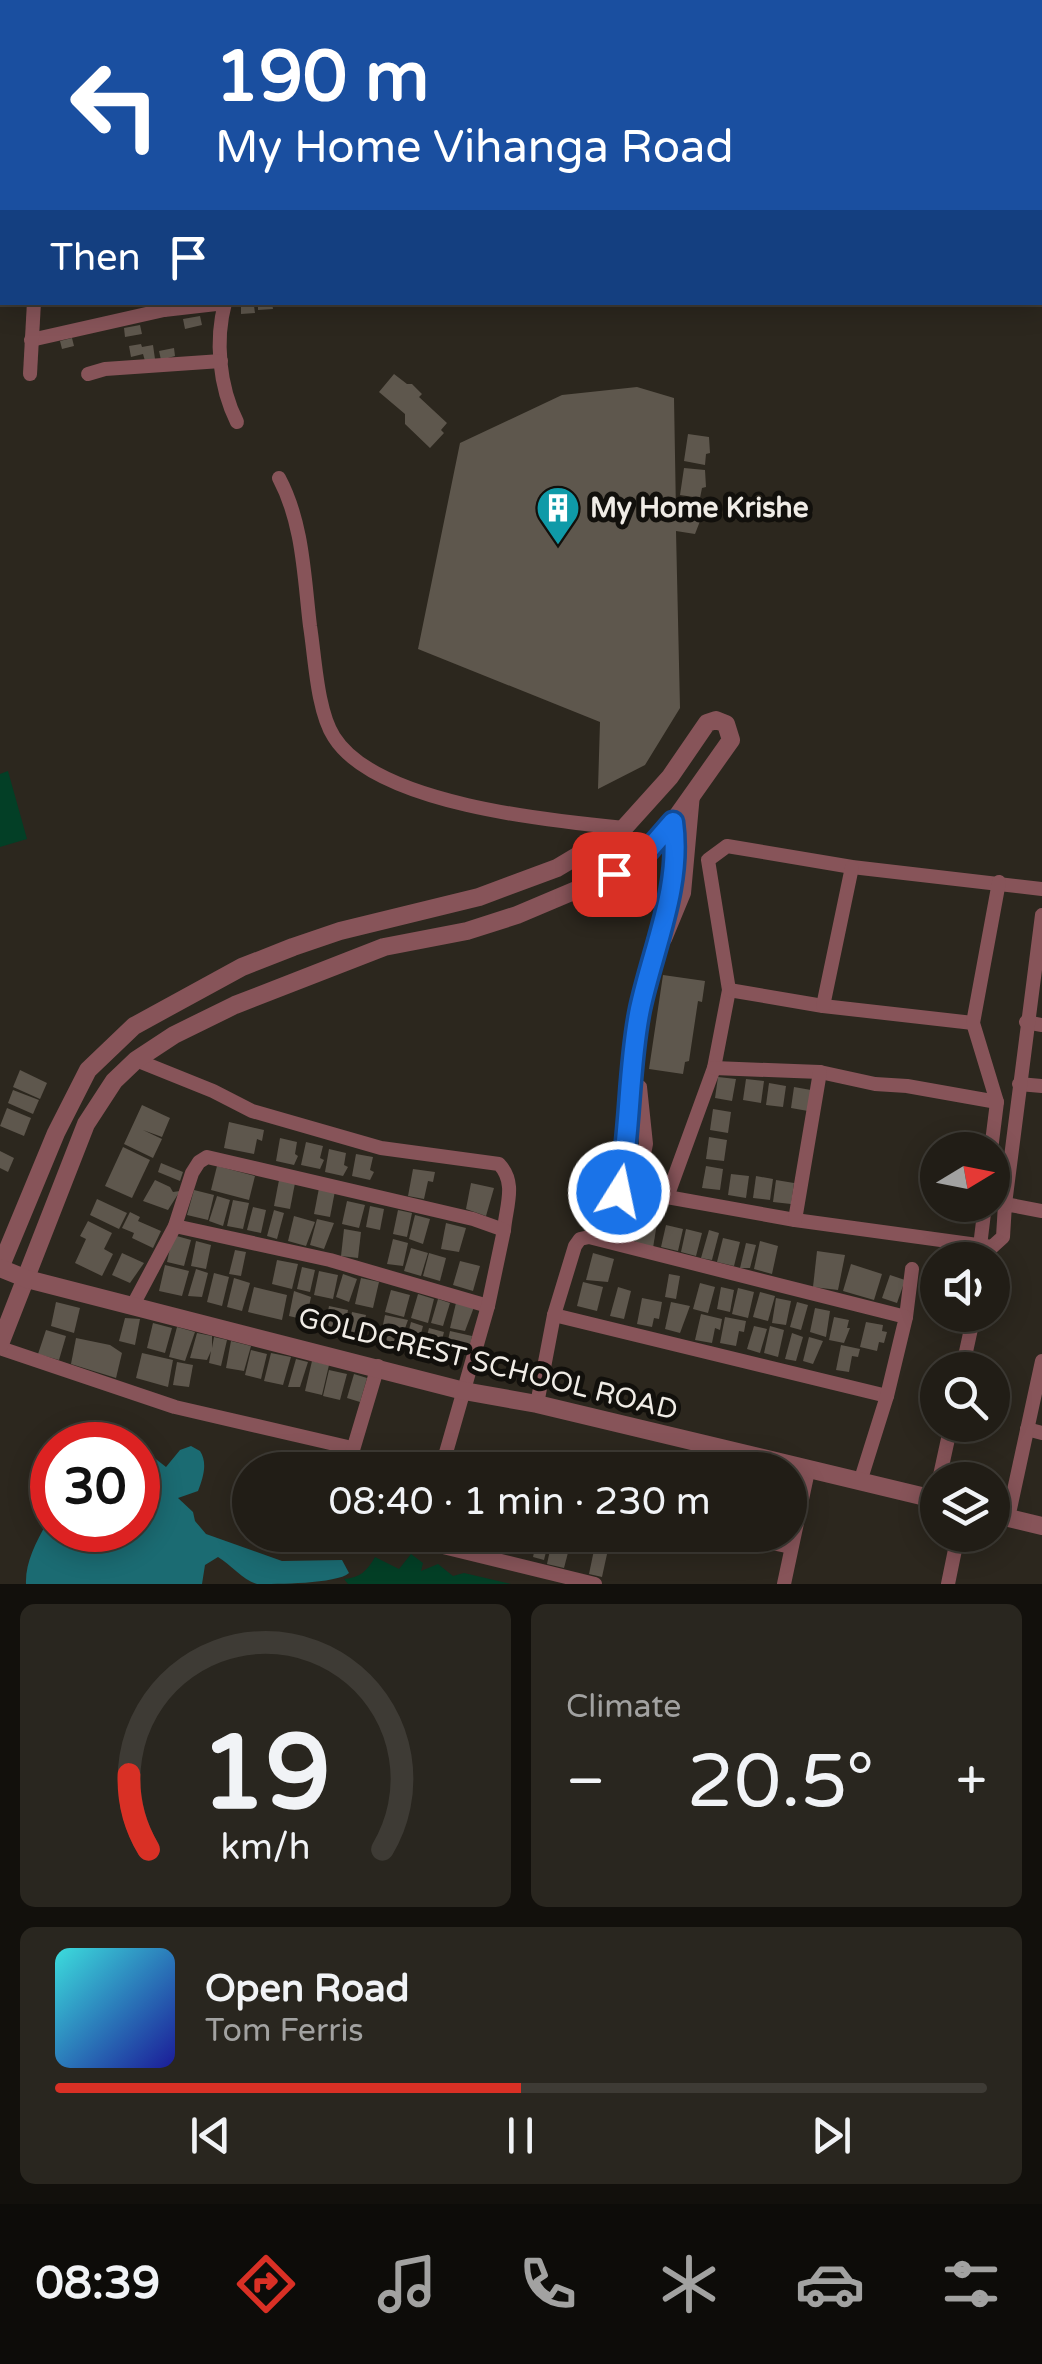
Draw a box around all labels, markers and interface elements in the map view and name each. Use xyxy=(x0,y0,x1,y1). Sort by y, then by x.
text: 190 m xyxy=(215,36,429,120)
icon: left xyxy=(50,40,180,170)
text: My Home Vihanga Road xyxy=(215,121,734,175)
icon: arrive xyxy=(161,230,216,285)
text: Then xyxy=(50,235,141,281)
building icon: My Home Krishe xyxy=(535,485,581,546)
place label: My Home Krishe xyxy=(590,491,809,525)
pin xyxy=(572,832,657,917)
icon: arrive xyxy=(587,847,642,902)
north arrow xyxy=(920,1132,1010,1222)
map controls xyxy=(920,1132,1010,1552)
position arrow xyxy=(567,1140,671,1244)
button: sound xyxy=(920,1242,1010,1332)
street label: GOLDCREST SCHOOL ROAD xyxy=(295,1300,681,1428)
button: search xyxy=(920,1352,1010,1442)
speed limit sign: 30 xyxy=(30,1422,160,1552)
button: layers xyxy=(920,1462,1010,1552)
text: 08:40 · 1 min · 230 m xyxy=(328,1479,711,1525)
text: Climate xyxy=(566,1688,681,1726)
text: 19 xyxy=(200,1712,331,1837)
text: 20.5° xyxy=(687,1737,874,1827)
text: − xyxy=(566,1749,605,1815)
text: + xyxy=(956,1749,987,1815)
text: km/h xyxy=(221,1826,310,1869)
text: Open Road xyxy=(205,1966,410,2012)
text: Tom Ferris xyxy=(205,2012,364,2050)
icon: previous xyxy=(183,2108,238,2163)
icon: pause xyxy=(493,2108,548,2163)
icon: next xyxy=(804,2108,859,2163)
icon: directions xyxy=(231,2249,301,2319)
icon: music xyxy=(372,2249,442,2319)
icon: phone xyxy=(513,2249,583,2319)
icon: climate xyxy=(654,2249,724,2319)
icon: car xyxy=(795,2249,865,2319)
icon: filters xyxy=(936,2249,1006,2319)
text: 08:39 xyxy=(36,2257,160,2311)

